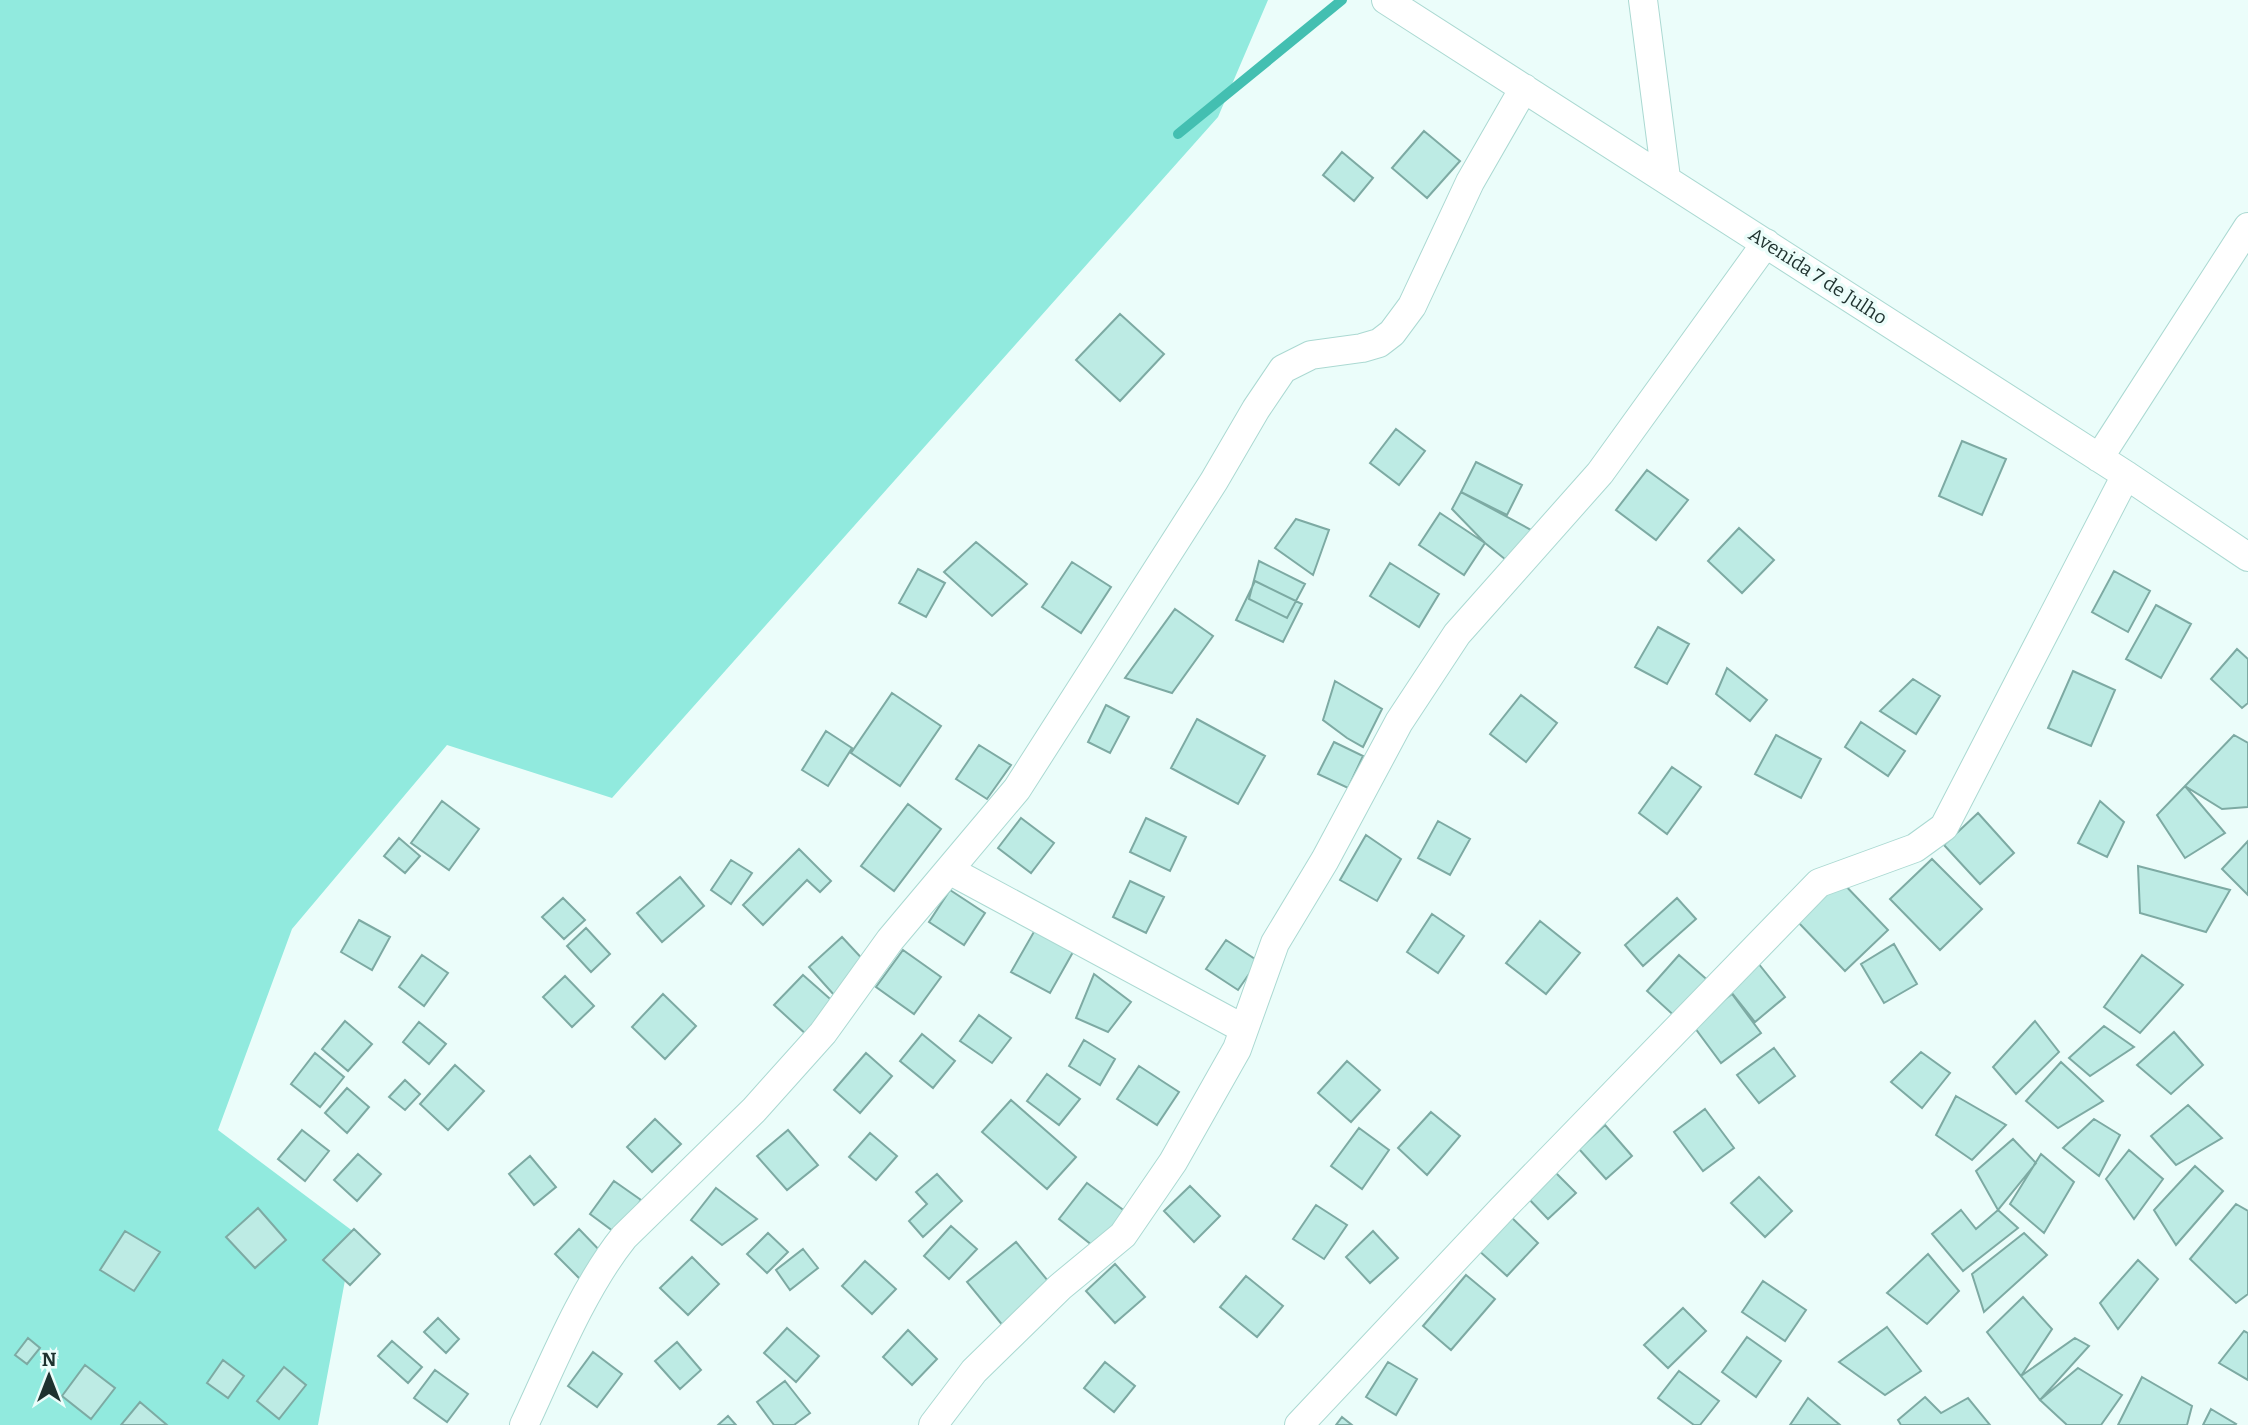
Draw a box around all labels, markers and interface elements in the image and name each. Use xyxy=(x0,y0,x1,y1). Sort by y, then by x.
street label: Avenida 7 de Julho xyxy=(1745,223,1892,329)
north arrow xyxy=(14,1341,84,1411)
text: N xyxy=(42,1348,57,1371)

